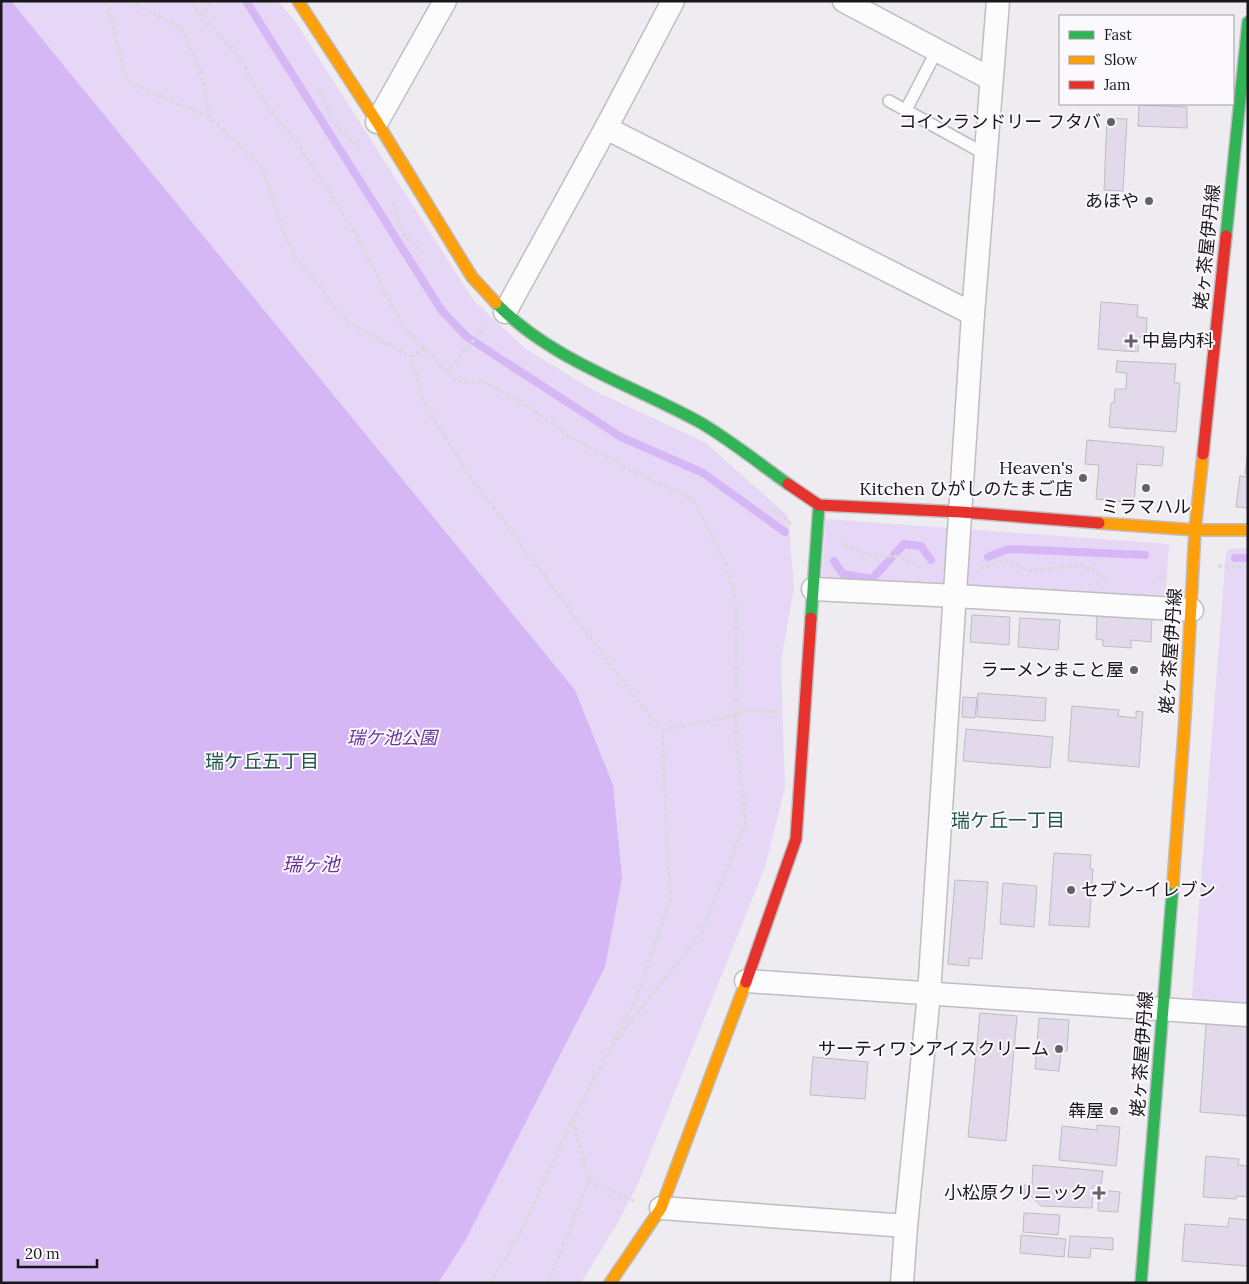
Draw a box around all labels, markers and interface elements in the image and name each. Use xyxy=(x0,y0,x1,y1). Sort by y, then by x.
legend xyxy=(1059,15,1234,105)
text: Fast xyxy=(1104,25,1132,44)
text: Slow xyxy=(1104,50,1137,69)
text: Jam xyxy=(1103,75,1131,94)
place label: コインランドリー フタバ xyxy=(898,110,1101,133)
marker: コインランドリー フタバ xyxy=(1105,116,1117,128)
street label: 姥ヶ茶屋伊丹線 xyxy=(1188,183,1225,311)
place label: あほや xyxy=(1085,189,1139,212)
marker: あほや xyxy=(1143,195,1155,207)
place label: 中島内科 xyxy=(1142,329,1214,352)
marker: 中島内科 xyxy=(1124,334,1138,348)
place label: Heaven's Kitchen ひがしのたまご店 xyxy=(859,456,1073,500)
marker: Heaven's Kitchen ひがしのたまご店 xyxy=(1077,472,1089,484)
marker: ミラマハル xyxy=(1140,482,1152,494)
place label: ミラマハル xyxy=(1101,495,1191,518)
street label: 姥ヶ茶屋伊丹線 xyxy=(1155,587,1186,715)
place label: ラーメンまこと屋 xyxy=(981,658,1124,681)
marker: ラーメンまこと屋 xyxy=(1128,664,1140,676)
park label: 瑞ケ池公園 xyxy=(347,726,440,749)
district label: 瑞ケ丘五丁目 xyxy=(205,749,319,773)
district label: 瑞ケ丘一丁目 xyxy=(951,808,1065,832)
water label: 瑞ヶ池 xyxy=(282,852,341,876)
place label: セブン-イレブン xyxy=(1081,878,1216,901)
marker: セブン-イレブン xyxy=(1065,884,1077,896)
street label: 姥ヶ茶屋伊丹線 xyxy=(1126,990,1157,1118)
place label: サーティワンアイスクリーム xyxy=(818,1037,1049,1060)
marker: サーティワンアイスクリーム xyxy=(1053,1043,1065,1055)
place label: 犇屋 xyxy=(1068,1099,1104,1122)
marker: 犇屋 xyxy=(1108,1105,1120,1117)
place label: 小松原クリニック xyxy=(944,1181,1088,1204)
marker: 小松原クリニック xyxy=(1092,1186,1106,1200)
scale bar xyxy=(18,1236,96,1268)
text: 20 m xyxy=(25,1244,60,1263)

